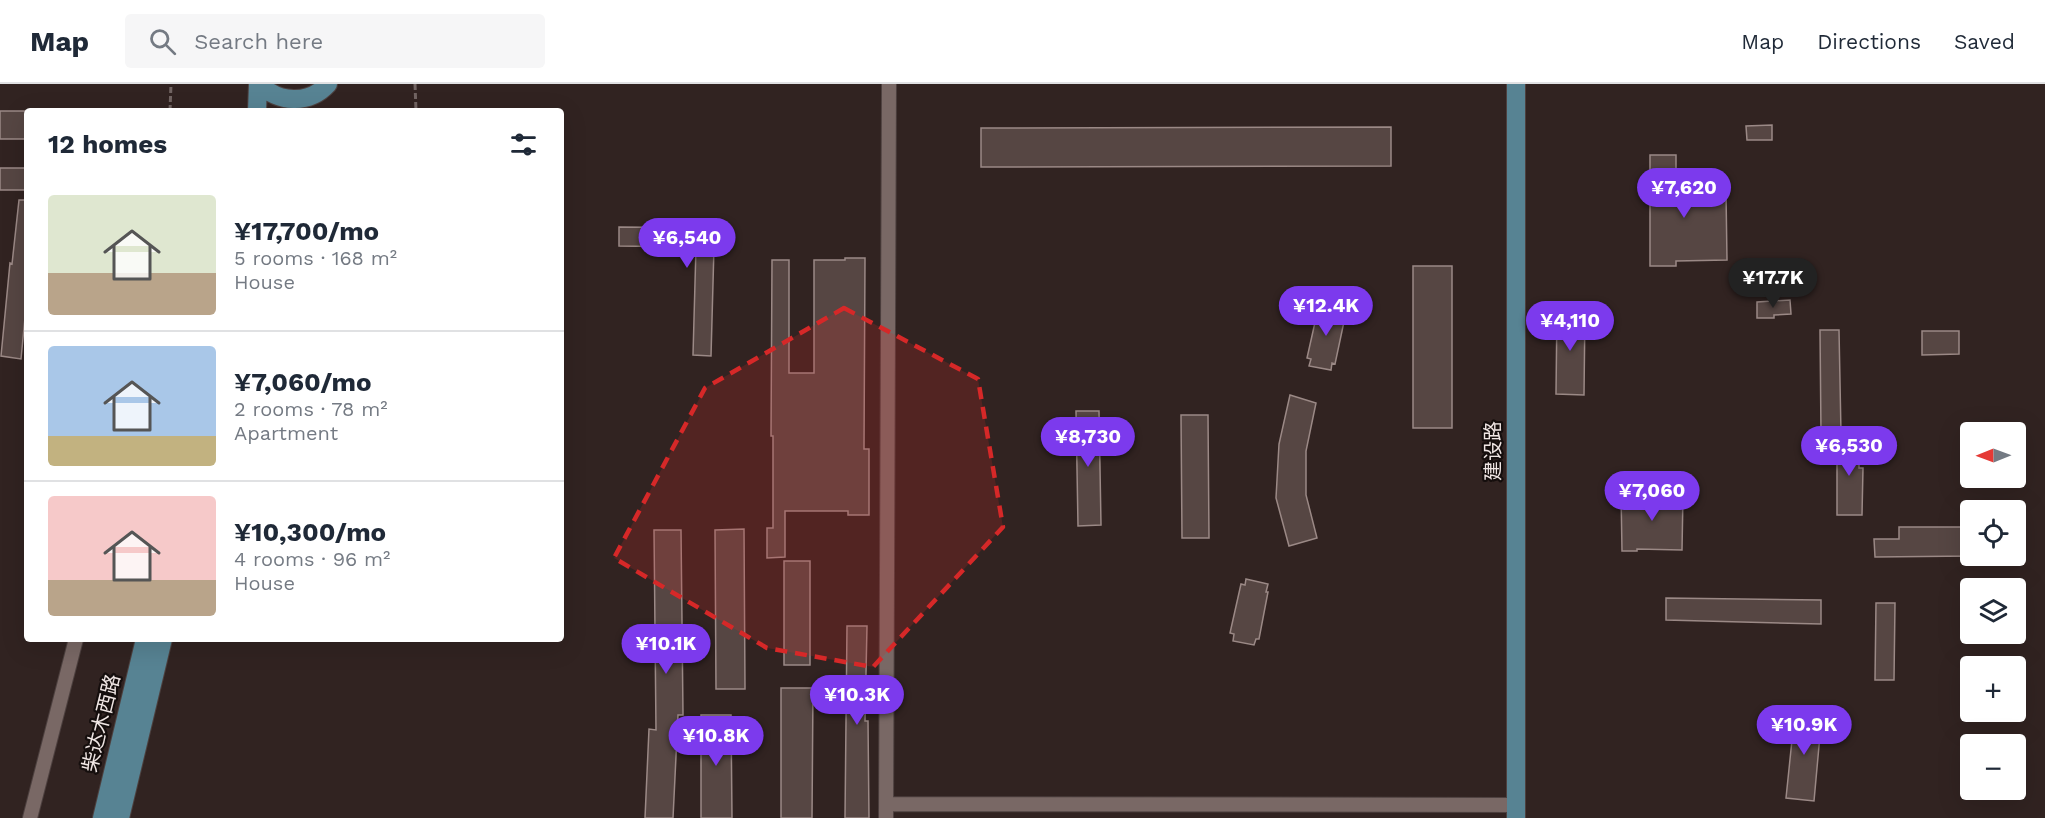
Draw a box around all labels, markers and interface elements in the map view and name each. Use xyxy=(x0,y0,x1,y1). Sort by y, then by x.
search box xyxy=(125,14,545,68)
text: Map xyxy=(30,25,89,58)
icon: search xyxy=(146,25,179,58)
text: Search here xyxy=(194,29,323,54)
text: Map xyxy=(1741,29,1784,54)
text: Directions xyxy=(1817,29,1921,54)
text: Saved xyxy=(1954,29,2015,54)
icon: filters xyxy=(507,128,540,161)
text: 12 homes xyxy=(48,129,167,159)
pin: ¥7,620 xyxy=(1635,168,1733,219)
text: ¥7,620 xyxy=(1651,175,1717,199)
text: ¥17,700/mo xyxy=(234,216,379,246)
pin: ¥6,540 xyxy=(638,218,736,269)
icon: home xyxy=(96,219,168,291)
text: ¥6,540 xyxy=(653,225,721,249)
text: 5 rooms · 168 m² xyxy=(234,246,397,270)
pin: ¥17.7K xyxy=(1724,258,1822,309)
text: ¥17.7K xyxy=(1742,265,1804,289)
text: House xyxy=(234,270,295,294)
pin: ¥12.4K xyxy=(1277,286,1375,337)
text: ¥12.4K xyxy=(1293,293,1359,317)
pin: ¥4,110 xyxy=(1521,301,1619,352)
text: ¥4,110 xyxy=(1540,308,1600,332)
text: ¥7,060/mo xyxy=(234,367,372,397)
icon: home xyxy=(96,370,168,442)
text: 2 rooms · 78 m² xyxy=(234,397,388,421)
pin: ¥8,730 xyxy=(1039,417,1137,468)
text: Apartment xyxy=(234,421,338,445)
street label: 建设路 xyxy=(1481,421,1505,481)
north arrow xyxy=(1960,422,2026,488)
map controls xyxy=(1960,422,2026,800)
text: ¥8,730 xyxy=(1055,424,1121,448)
pin: ¥6,530 xyxy=(1800,426,1898,477)
text: ¥6,530 xyxy=(1815,433,1883,457)
pin: ¥7,060 xyxy=(1603,471,1701,522)
text: ¥7,060 xyxy=(1619,478,1685,502)
button: locate xyxy=(1960,500,2026,566)
text: ¥10,300/mo xyxy=(234,517,386,547)
icon: home xyxy=(96,520,168,592)
text: 4 rooms · 96 m² xyxy=(234,547,390,571)
text: House xyxy=(234,571,295,595)
button: layers xyxy=(1960,578,2026,644)
pin: ¥10.1K xyxy=(617,624,715,675)
text: ¥10.1K xyxy=(636,631,696,655)
button: + xyxy=(1960,656,2026,722)
street label: 柴达木西路 xyxy=(77,672,125,774)
pin: ¥10.3K xyxy=(808,675,906,726)
text: ¥10.3K xyxy=(824,682,890,706)
pin: ¥10.9K xyxy=(1755,705,1853,756)
text: ¥10.9K xyxy=(1771,712,1837,736)
pin: ¥10.8K xyxy=(667,716,765,767)
text: ¥10.8K xyxy=(683,723,749,747)
button: − xyxy=(1960,734,2026,800)

